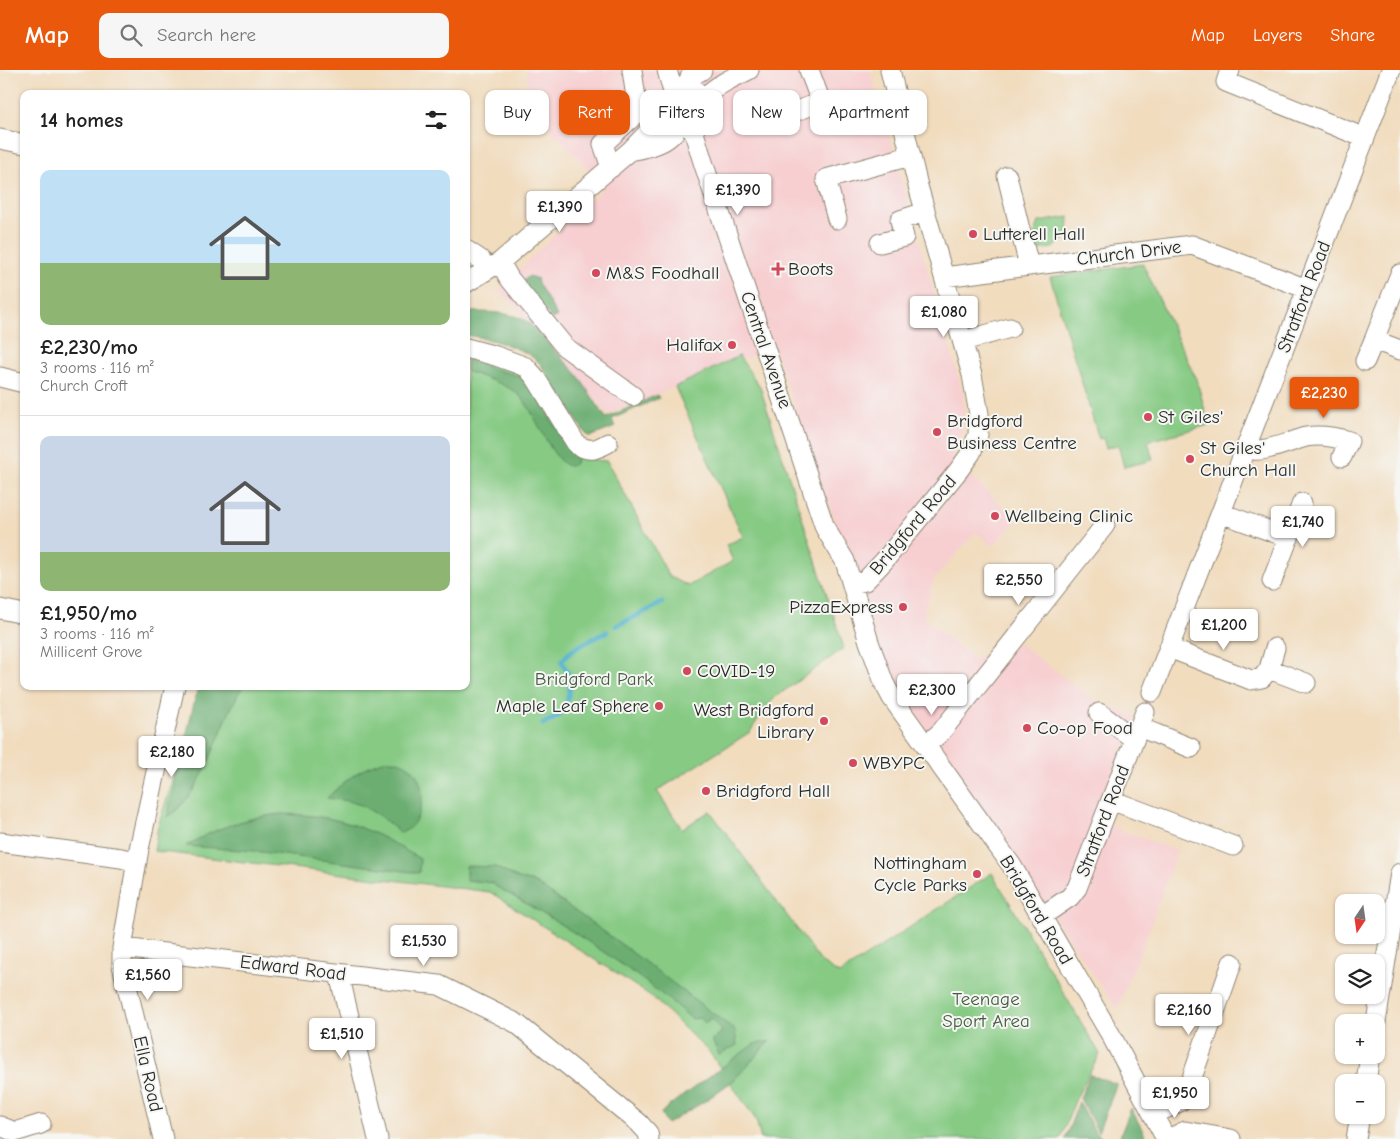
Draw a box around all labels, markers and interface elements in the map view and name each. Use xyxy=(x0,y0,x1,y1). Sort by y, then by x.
search box xyxy=(99,13,449,58)
text: Map xyxy=(25,21,69,49)
icon: search xyxy=(117,21,145,49)
text: Search here xyxy=(157,24,256,46)
text: Map xyxy=(1191,25,1225,46)
text: Layers xyxy=(1253,25,1302,46)
text: Share xyxy=(1330,25,1375,46)
chip: Buy xyxy=(485,90,549,135)
chip: Rent xyxy=(559,90,630,135)
chip: Filters xyxy=(640,90,723,135)
chip: New xyxy=(733,90,800,135)
chip: Apartment xyxy=(810,90,927,135)
icon: filters xyxy=(422,106,450,134)
text: 14 homes xyxy=(40,108,123,132)
pin: £1,390 xyxy=(697,174,779,216)
text: £1,390 xyxy=(715,181,761,199)
pin: £1,390 xyxy=(519,190,601,233)
text: £1,390 xyxy=(537,198,583,216)
icon: home xyxy=(200,203,290,293)
place label: Lutterell Hall xyxy=(983,223,1085,245)
marker: Lutterell Hall xyxy=(967,228,979,240)
street label: Church Drive xyxy=(1075,236,1183,270)
street label: Stratford Road xyxy=(1273,238,1335,356)
place label: Boots xyxy=(788,258,833,280)
place label: M&S Foodhall xyxy=(606,262,719,284)
marker: Boots xyxy=(772,263,784,275)
marker: M&S Foodhall xyxy=(590,267,602,279)
street label: Central Avenue xyxy=(736,289,796,411)
pin: £1,080 xyxy=(903,296,985,338)
text: £1,080 xyxy=(921,303,967,321)
place label: Halifax xyxy=(666,334,723,356)
text: £2,230/mo xyxy=(40,335,138,359)
marker: Halifax xyxy=(726,339,738,351)
text: 3 rooms · 116 m² xyxy=(40,359,154,377)
pin: £2,230 xyxy=(1283,376,1365,419)
text: Church Croft xyxy=(40,377,127,395)
text: £2,230 xyxy=(1301,384,1347,402)
place label: St Giles' xyxy=(1158,406,1224,428)
place label: Bridgford Business Centre xyxy=(947,410,1077,454)
marker: St Giles' xyxy=(1142,411,1154,423)
marker: Bridgford Business Centre xyxy=(931,426,943,438)
place label: St Giles' Church Hall xyxy=(1200,437,1296,481)
marker: St Giles' Church Hall xyxy=(1184,453,1196,465)
icon: home xyxy=(200,468,290,558)
street label: Bridgford Road xyxy=(865,471,961,579)
place label: Wellbeing Clinic xyxy=(1005,505,1133,527)
pin: £1,740 xyxy=(1262,506,1344,548)
marker: Wellbeing Clinic xyxy=(989,510,1001,522)
text: £1,740 xyxy=(1282,513,1324,531)
pin: £2,550 xyxy=(978,564,1060,606)
text: £2,550 xyxy=(995,571,1043,589)
place label: PizzaExpress xyxy=(789,596,893,618)
text: £1,950/mo xyxy=(40,601,137,625)
marker: PizzaExpress xyxy=(897,601,909,613)
pin: £1,200 xyxy=(1183,608,1265,651)
text: £1,200 xyxy=(1201,616,1247,634)
text: 3 rooms · 116 m² xyxy=(40,625,154,643)
text: Millicent Grove xyxy=(40,643,142,661)
place label: COVID-19 xyxy=(697,660,775,682)
marker: COVID-19 xyxy=(681,665,693,677)
park label: Bridgford Park xyxy=(535,668,654,690)
pin: £2,300 xyxy=(891,674,973,716)
text: £2,300 xyxy=(908,681,956,699)
place label: Maple Leaf Sphere xyxy=(496,695,649,717)
place label: West Bridgford Library xyxy=(694,699,814,743)
marker: Maple Leaf Sphere xyxy=(653,700,665,712)
marker: West Bridgford Library xyxy=(818,715,830,727)
place label: Co-op Food xyxy=(1037,717,1133,739)
marker: Co-op Food xyxy=(1021,722,1033,734)
pin: £2,180 xyxy=(131,736,213,778)
text: £2,180 xyxy=(149,743,195,761)
place label: WBYPC xyxy=(863,752,925,774)
marker: WBYPC xyxy=(847,757,859,769)
street label: Stratford Road xyxy=(1072,762,1134,880)
place label: Bridgford Hall xyxy=(716,780,830,802)
marker: Bridgford Hall xyxy=(700,785,712,797)
place label: Nottingham Cycle Parks xyxy=(873,852,967,896)
street label: Bridgford Road xyxy=(995,852,1077,968)
marker: Nottingham Cycle Parks xyxy=(971,868,983,880)
north arrow xyxy=(1335,894,1385,944)
map controls xyxy=(1335,894,1385,1124)
pin: £1,530 xyxy=(383,924,465,967)
text: £1,530 xyxy=(401,932,447,950)
street label: Edward Road xyxy=(239,951,347,985)
button: layers xyxy=(1335,954,1385,1004)
pin: £1,560 xyxy=(107,958,189,1001)
text: £1,560 xyxy=(125,966,171,984)
park label: Teenage Sport Area xyxy=(942,988,1030,1032)
pin: £2,160 xyxy=(1148,994,1230,1036)
text: £2,160 xyxy=(1166,1001,1212,1019)
button: + xyxy=(1335,1014,1385,1064)
pin: £1,510 xyxy=(301,1018,383,1060)
text: £1,510 xyxy=(320,1025,364,1043)
street label: Ella Road xyxy=(129,1034,167,1114)
button: − xyxy=(1335,1074,1385,1124)
pin: £1,950 xyxy=(1134,1076,1216,1119)
text: £1,950 xyxy=(1152,1084,1198,1102)

